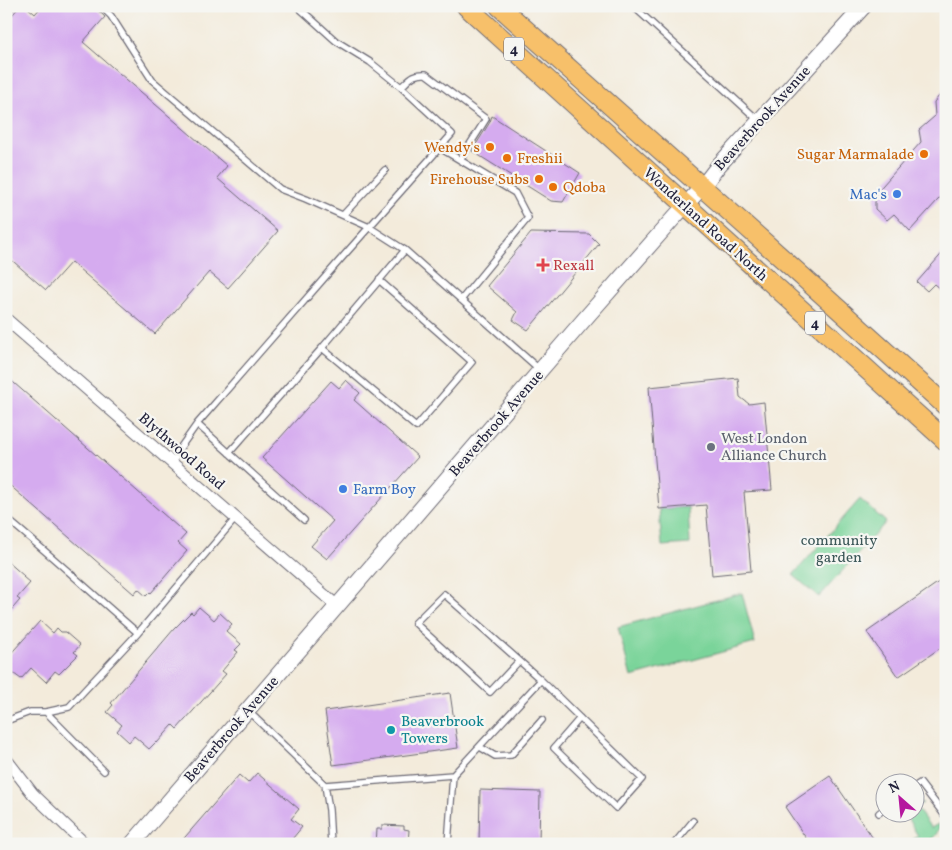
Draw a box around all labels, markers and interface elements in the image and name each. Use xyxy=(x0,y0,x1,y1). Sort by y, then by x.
road number: 4 xyxy=(504,38,524,61)
street label: Beaverbrook Avenue xyxy=(710,62,816,176)
place label: Wendy's xyxy=(424,138,480,159)
marker: Wendy's xyxy=(484,141,496,153)
place label: Sugar Marmalade xyxy=(797,145,914,166)
marker: Sugar Marmalade xyxy=(918,148,930,160)
place label: Freshii xyxy=(517,149,563,170)
marker: Freshii xyxy=(501,152,513,164)
street label: Wonderland Road North xyxy=(638,163,772,287)
place label: Firehouse Subs xyxy=(430,170,529,191)
marker: Firehouse Subs xyxy=(533,173,545,185)
place label: Qdoba xyxy=(563,178,606,199)
marker: Qdoba xyxy=(547,181,559,193)
place label: Mac's xyxy=(849,185,887,206)
marker: Mac's xyxy=(891,188,903,200)
place label: Rexall xyxy=(553,256,594,277)
marker: Rexall xyxy=(537,259,549,271)
road number: 4 xyxy=(805,312,825,334)
street label: Beaverbrook Avenue xyxy=(445,366,549,482)
street label: Blythwood Road xyxy=(133,409,229,496)
place label: West London Alliance Church xyxy=(721,429,827,467)
marker: West London Alliance Church xyxy=(705,441,717,453)
place label: Farm Boy xyxy=(353,480,416,501)
marker: Farm Boy xyxy=(337,483,349,495)
park label: community garden xyxy=(801,531,877,569)
street label: Beaverbrook Avenue xyxy=(180,672,284,788)
place label: Beaverbrook Towers xyxy=(401,712,484,750)
marker: Beaverbrook Towers xyxy=(385,724,397,736)
north arrow xyxy=(874,772,924,822)
text: N xyxy=(886,777,904,799)

